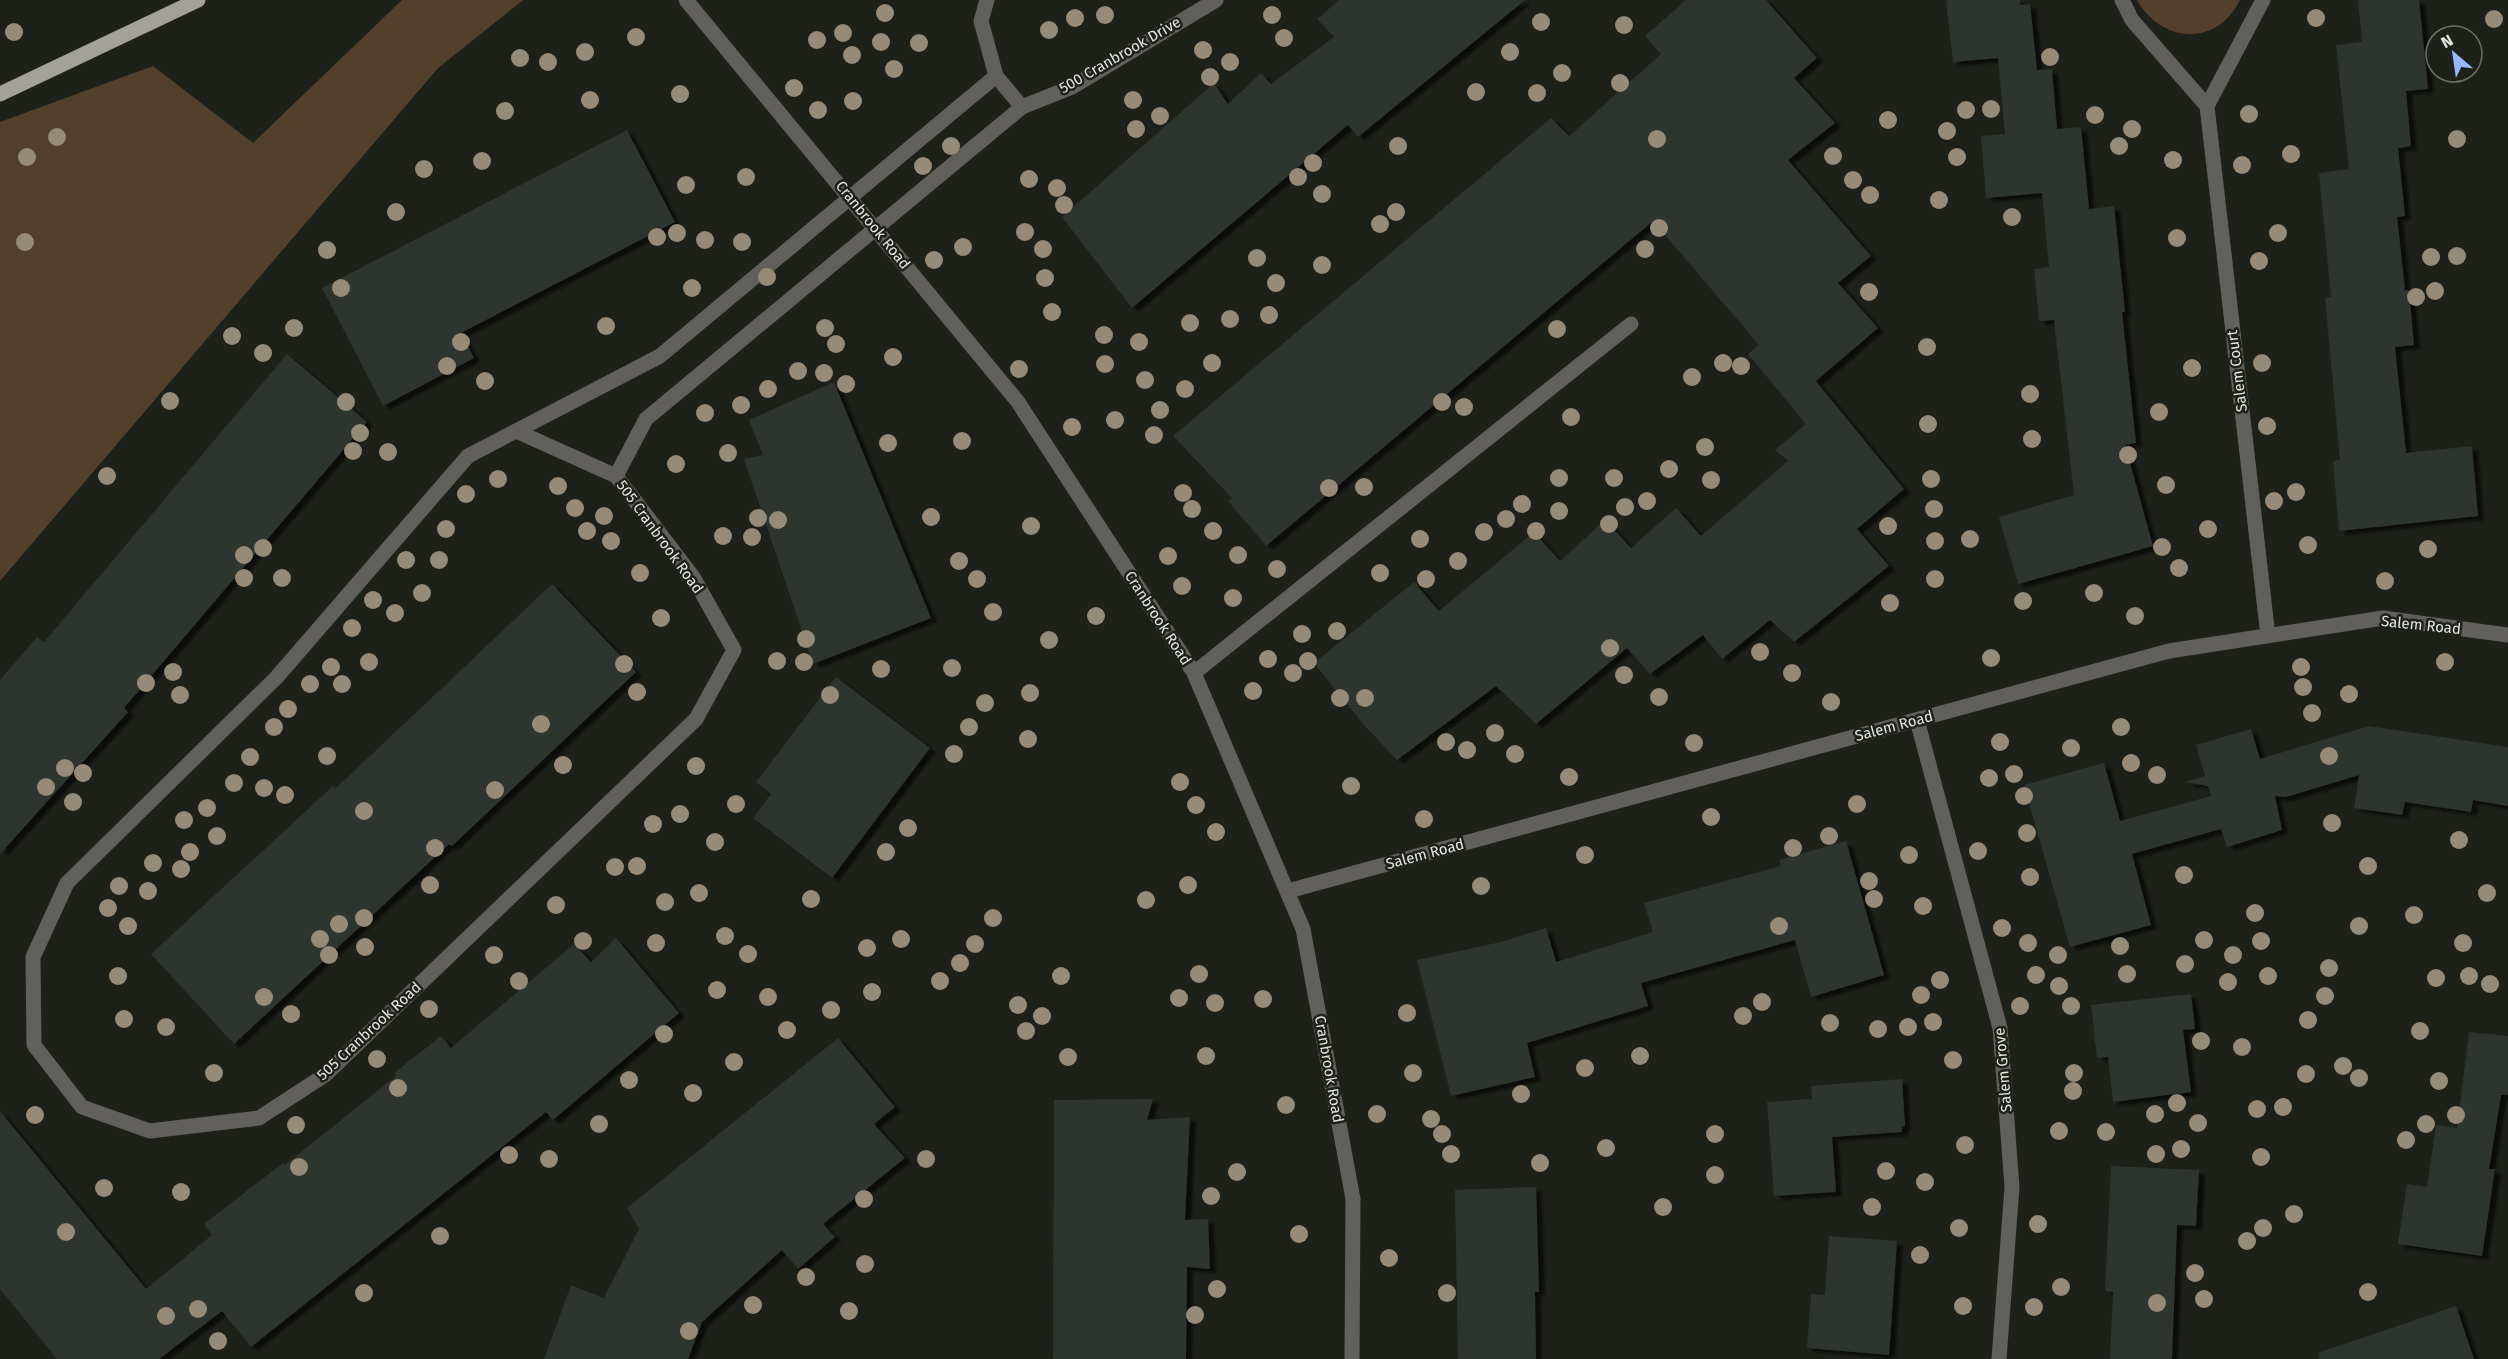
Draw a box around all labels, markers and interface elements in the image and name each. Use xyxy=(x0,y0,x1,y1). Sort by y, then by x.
street label: 500 Cranbrook Drive xyxy=(1056,13,1184,97)
north arrow xyxy=(2424,24,2484,84)
text: N xyxy=(2438,30,2456,52)
street label: Cranbrook Road xyxy=(832,177,914,273)
street label: Salem Court xyxy=(2223,328,2251,413)
street label: 505 Cranbrook Road xyxy=(613,477,707,597)
street label: Cranbrook Road xyxy=(1121,568,1195,668)
street label: Salem Road xyxy=(2380,612,2462,638)
street label: Salem Road xyxy=(1853,707,1935,745)
street label: Salem Road xyxy=(1384,835,1466,873)
street label: 505 Cranbrook Road xyxy=(313,978,425,1084)
street label: Cranbrook Road xyxy=(1311,1014,1347,1124)
street label: Salem Grove xyxy=(1990,1027,2016,1113)

